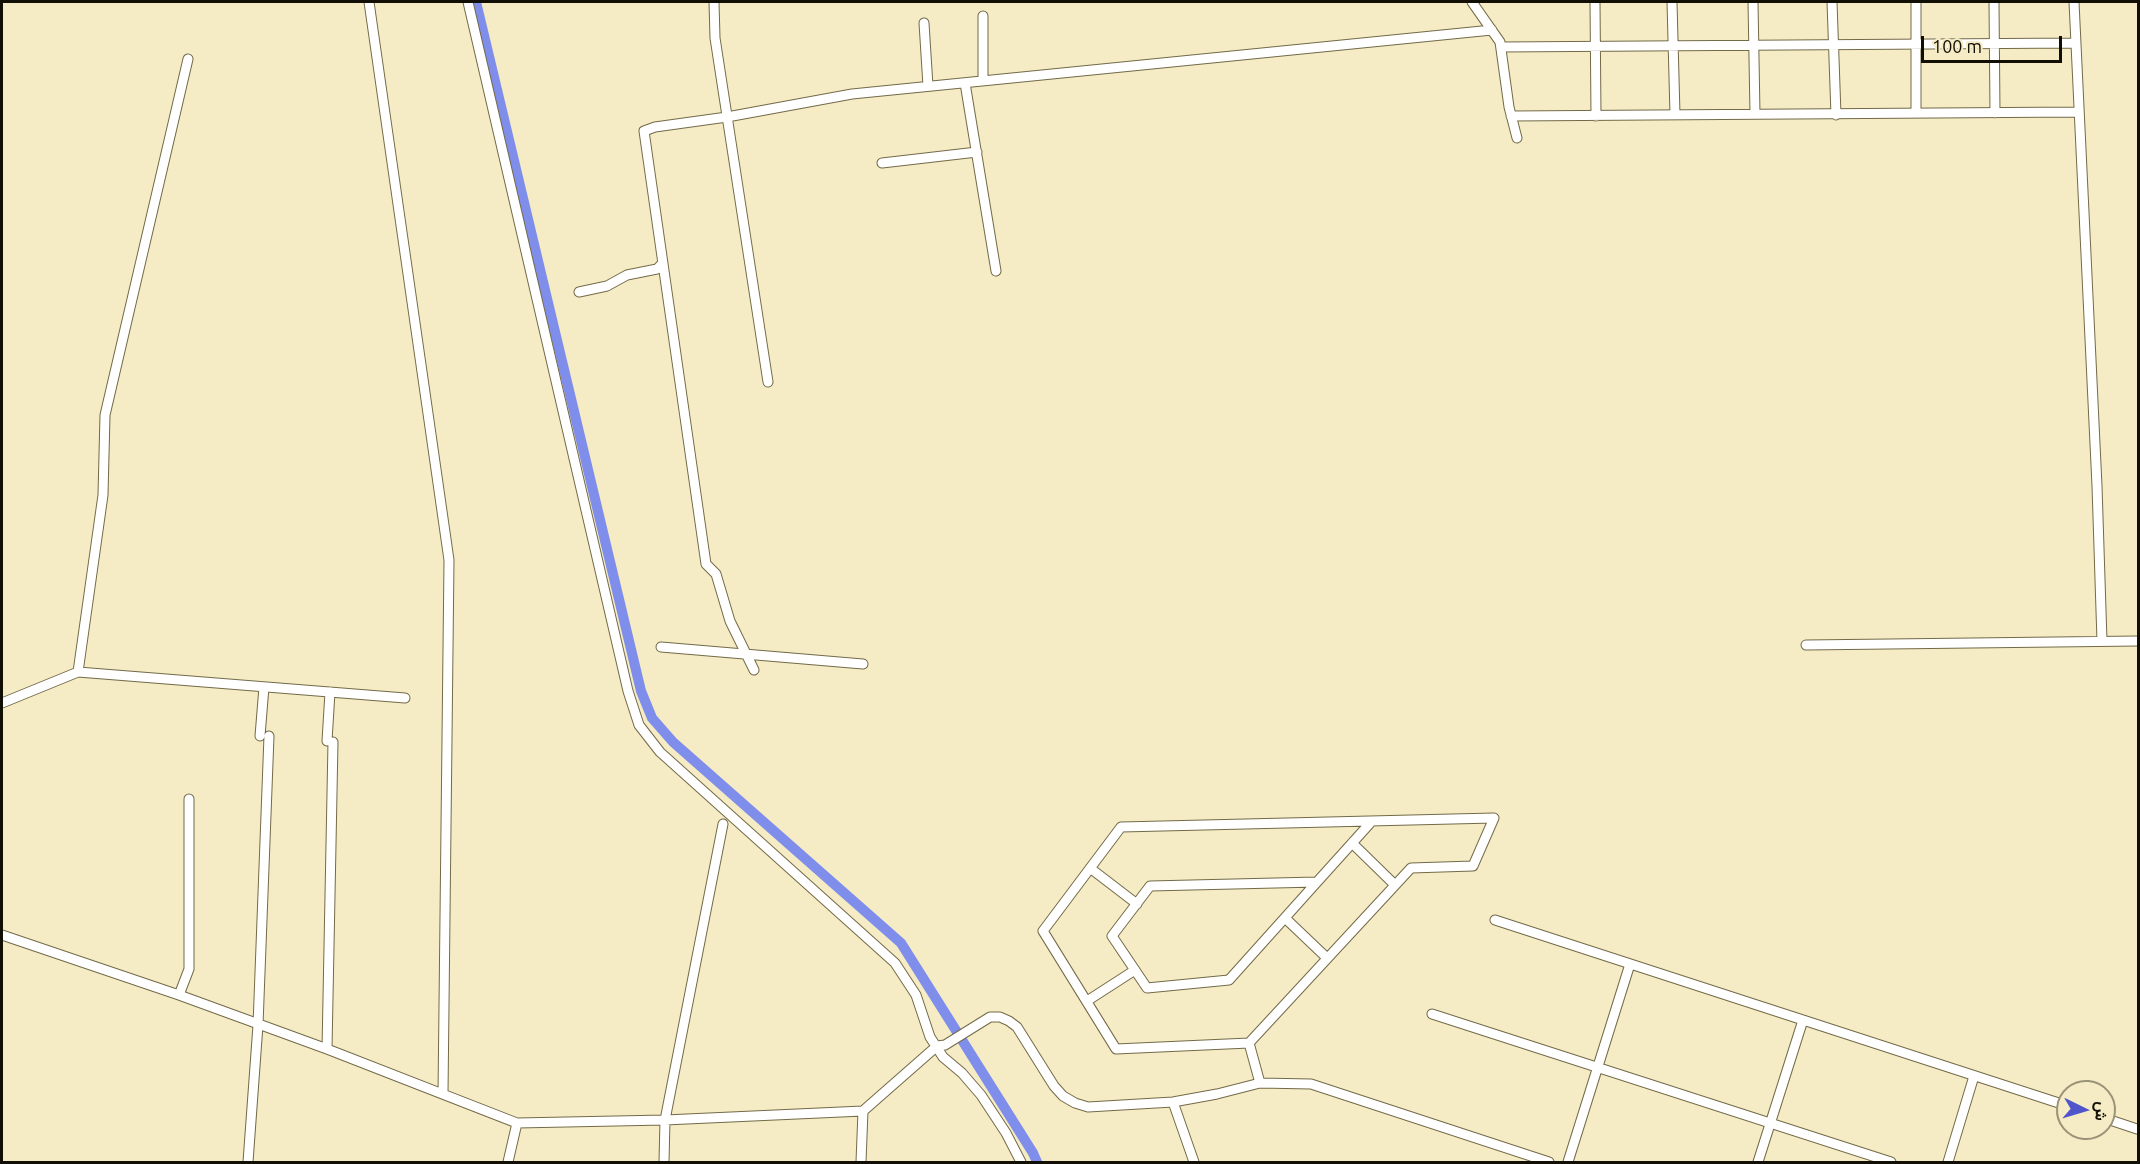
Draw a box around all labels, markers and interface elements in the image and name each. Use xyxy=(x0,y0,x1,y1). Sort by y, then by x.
scale bar xyxy=(1924,24,2065,62)
text: 100 m xyxy=(1932,36,1982,56)
north arrow xyxy=(2056,1080,2116,1140)
text: ش xyxy=(2092,1101,2112,1122)

